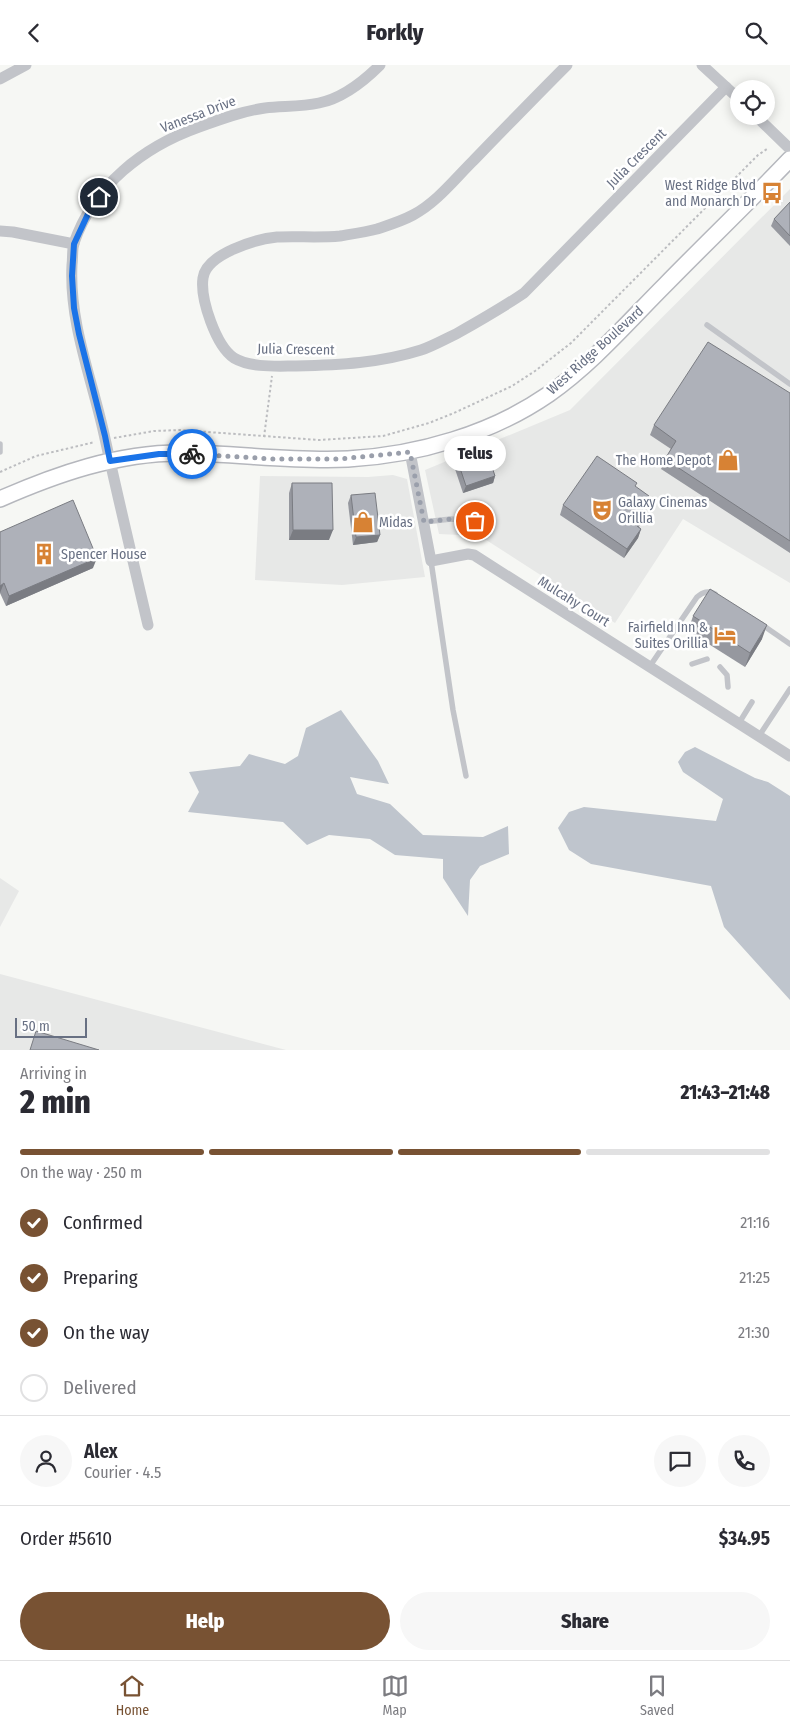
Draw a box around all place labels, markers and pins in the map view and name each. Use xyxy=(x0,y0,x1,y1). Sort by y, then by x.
pin xyxy=(78,176,120,218)
place label: West Ridge Blvd and Monarch Dr xyxy=(665,177,756,210)
bus stop icon: West Ridge Blvd and Monarch Dr xyxy=(759,180,785,206)
callout: Telus xyxy=(444,436,506,471)
shop icon: The Home Depot xyxy=(715,447,741,473)
place label: The Home Depot xyxy=(616,452,711,469)
place label: Galaxy Cinemas Orillia xyxy=(618,494,707,527)
theatre icon: Galaxy Cinemas Orillia xyxy=(589,497,615,523)
pin xyxy=(454,500,496,542)
shop icon: Midas xyxy=(350,509,376,535)
place label: Midas xyxy=(379,514,413,531)
building icon: Spencer House xyxy=(31,541,57,567)
place label: Spencer House xyxy=(61,546,147,563)
place label: Fairfield Inn & Suites Orillia xyxy=(628,619,708,652)
hotel icon: Fairfield Inn & Suites Orillia xyxy=(712,622,738,648)

